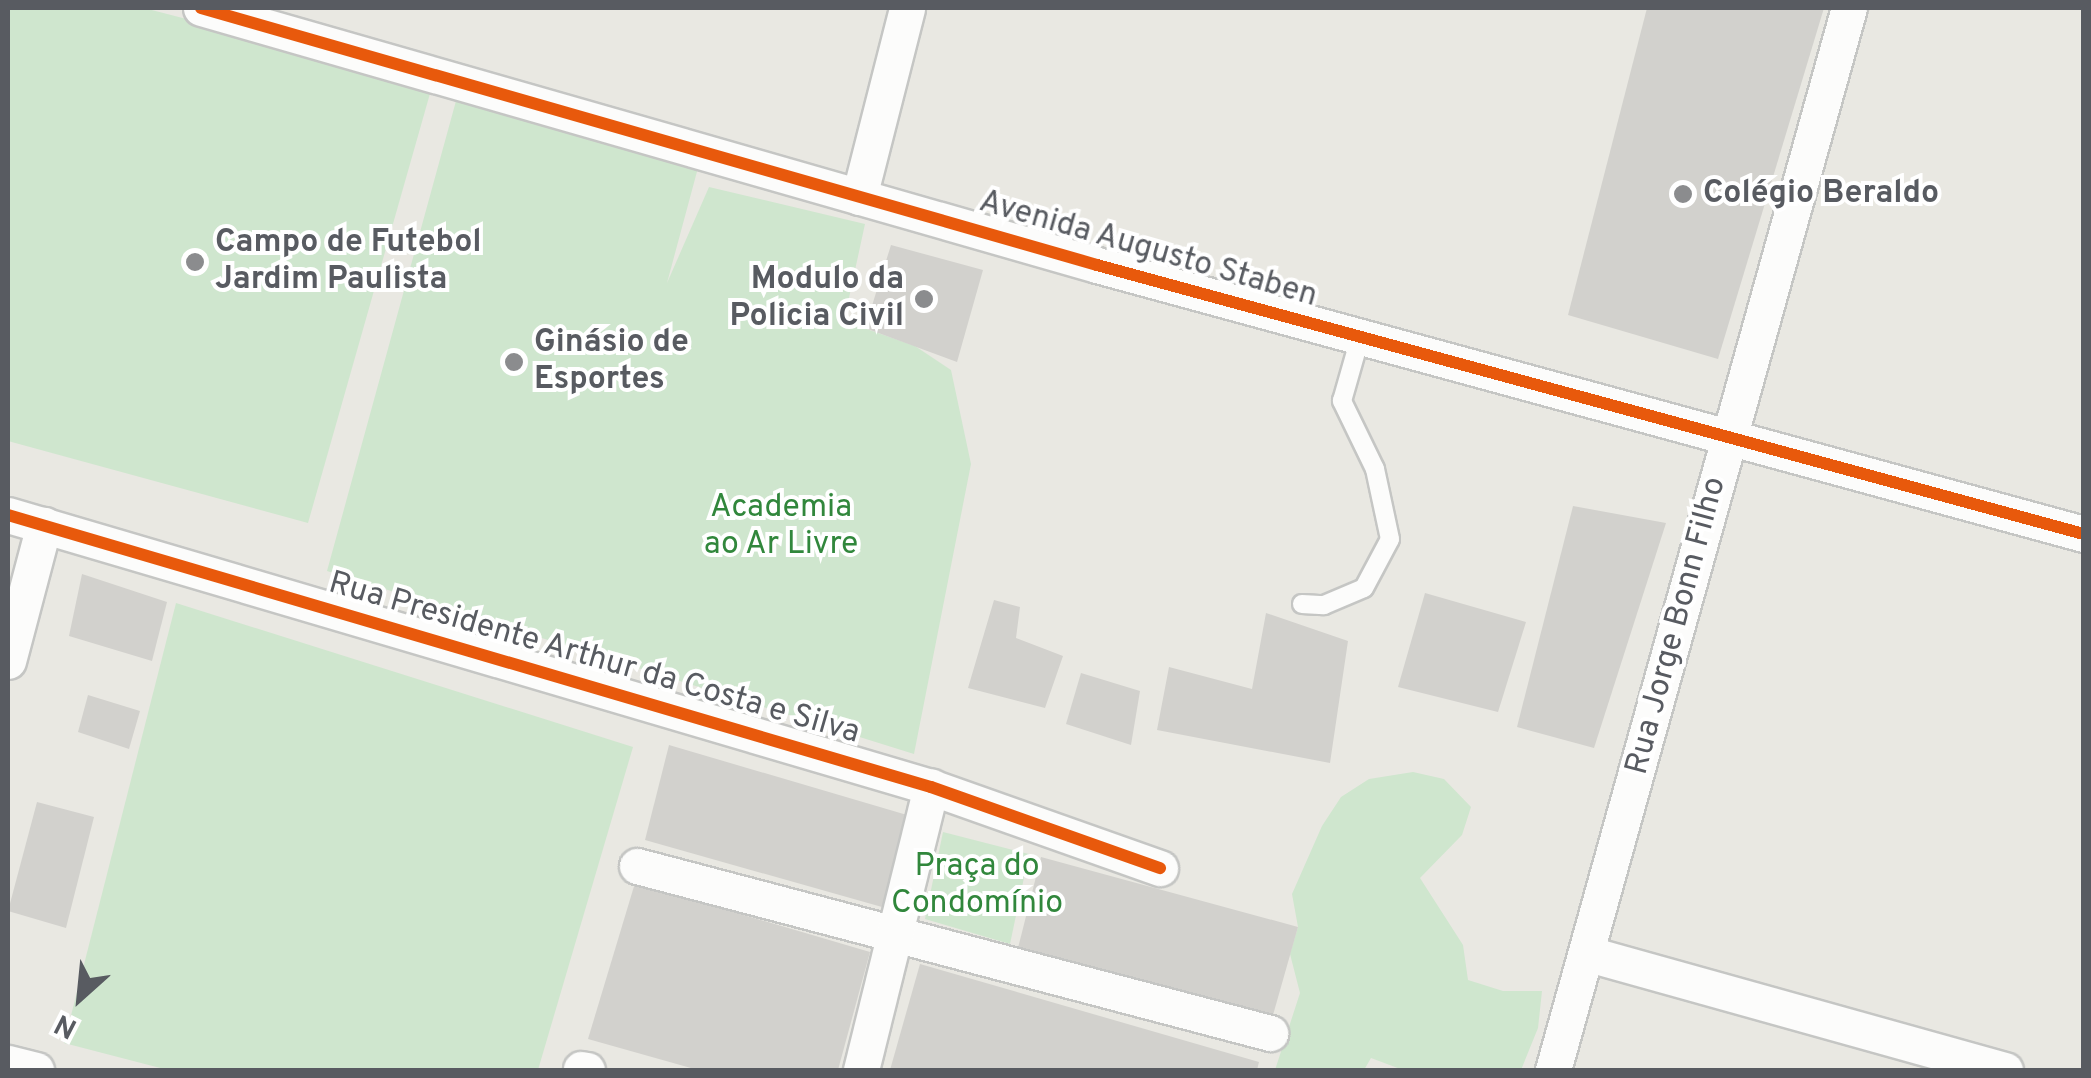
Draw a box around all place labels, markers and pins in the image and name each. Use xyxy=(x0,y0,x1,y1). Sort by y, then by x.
place label: Colégio Beraldo xyxy=(1703,175,1939,213)
marker: Colégio Beraldo xyxy=(1672,183,1694,205)
place label: Campo de Futebol Jardim Paulista xyxy=(215,225,482,300)
marker: Campo de Futebol Jardim Paulista xyxy=(184,251,206,273)
place label: Modulo da Policia Civil xyxy=(730,262,904,337)
marker: Modulo da Policia Civil xyxy=(913,288,935,310)
place label: Ginásio de Esportes xyxy=(534,325,689,400)
marker: Ginásio de Esportes xyxy=(503,351,525,373)

